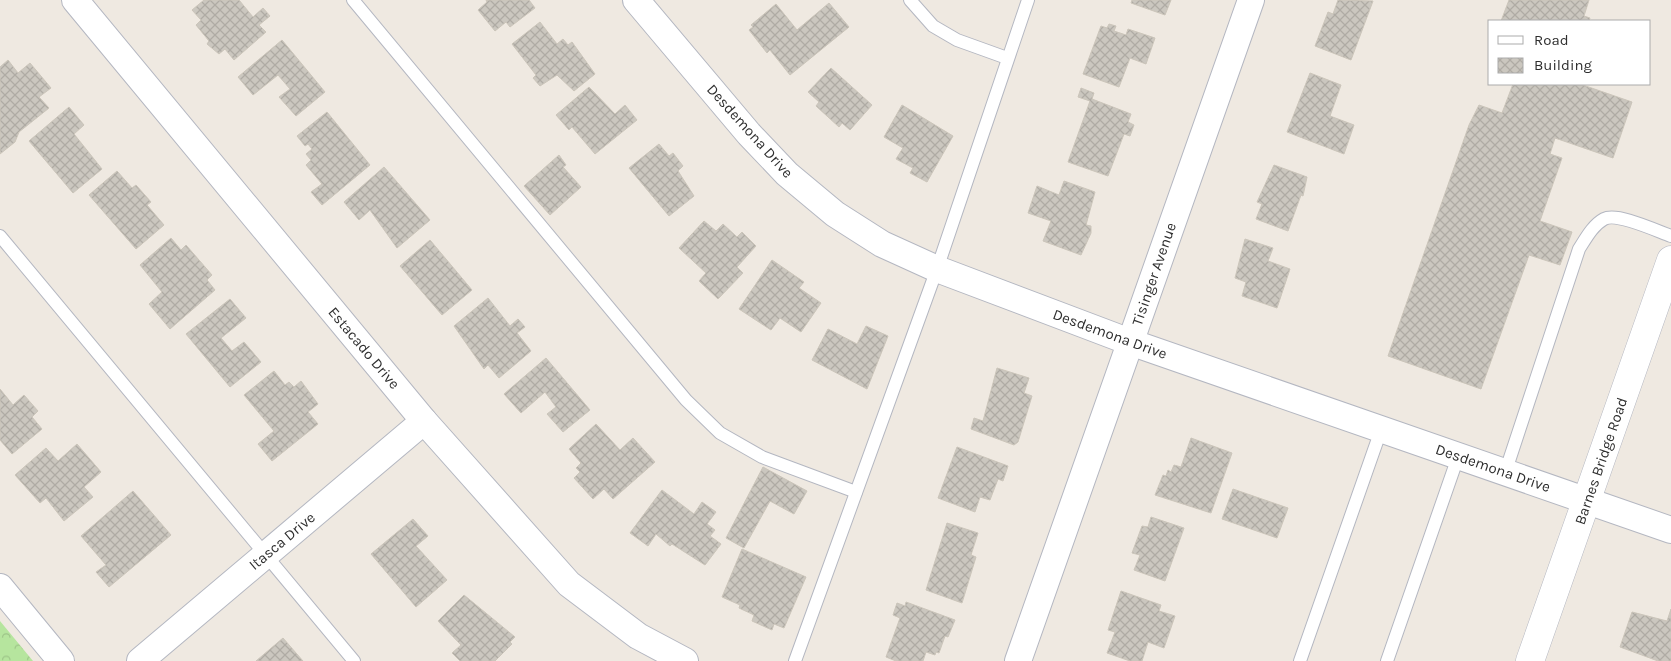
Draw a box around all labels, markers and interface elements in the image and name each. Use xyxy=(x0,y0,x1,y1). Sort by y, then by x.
legend xyxy=(1488,20,1651,85)
text: Road xyxy=(1534,31,1569,49)
text: Building xyxy=(1534,56,1592,74)
street label: Desdemona Drive xyxy=(703,80,797,182)
street label: Tisinger Avenue xyxy=(1128,220,1180,328)
street label: Estacado Drive xyxy=(324,303,404,393)
street label: Desdemona Drive xyxy=(1050,305,1170,363)
street label: Barnes Bridge Road xyxy=(1571,395,1631,527)
street label: Desdemona Drive xyxy=(1433,440,1553,496)
street label: Itasca Drive xyxy=(245,508,319,574)

